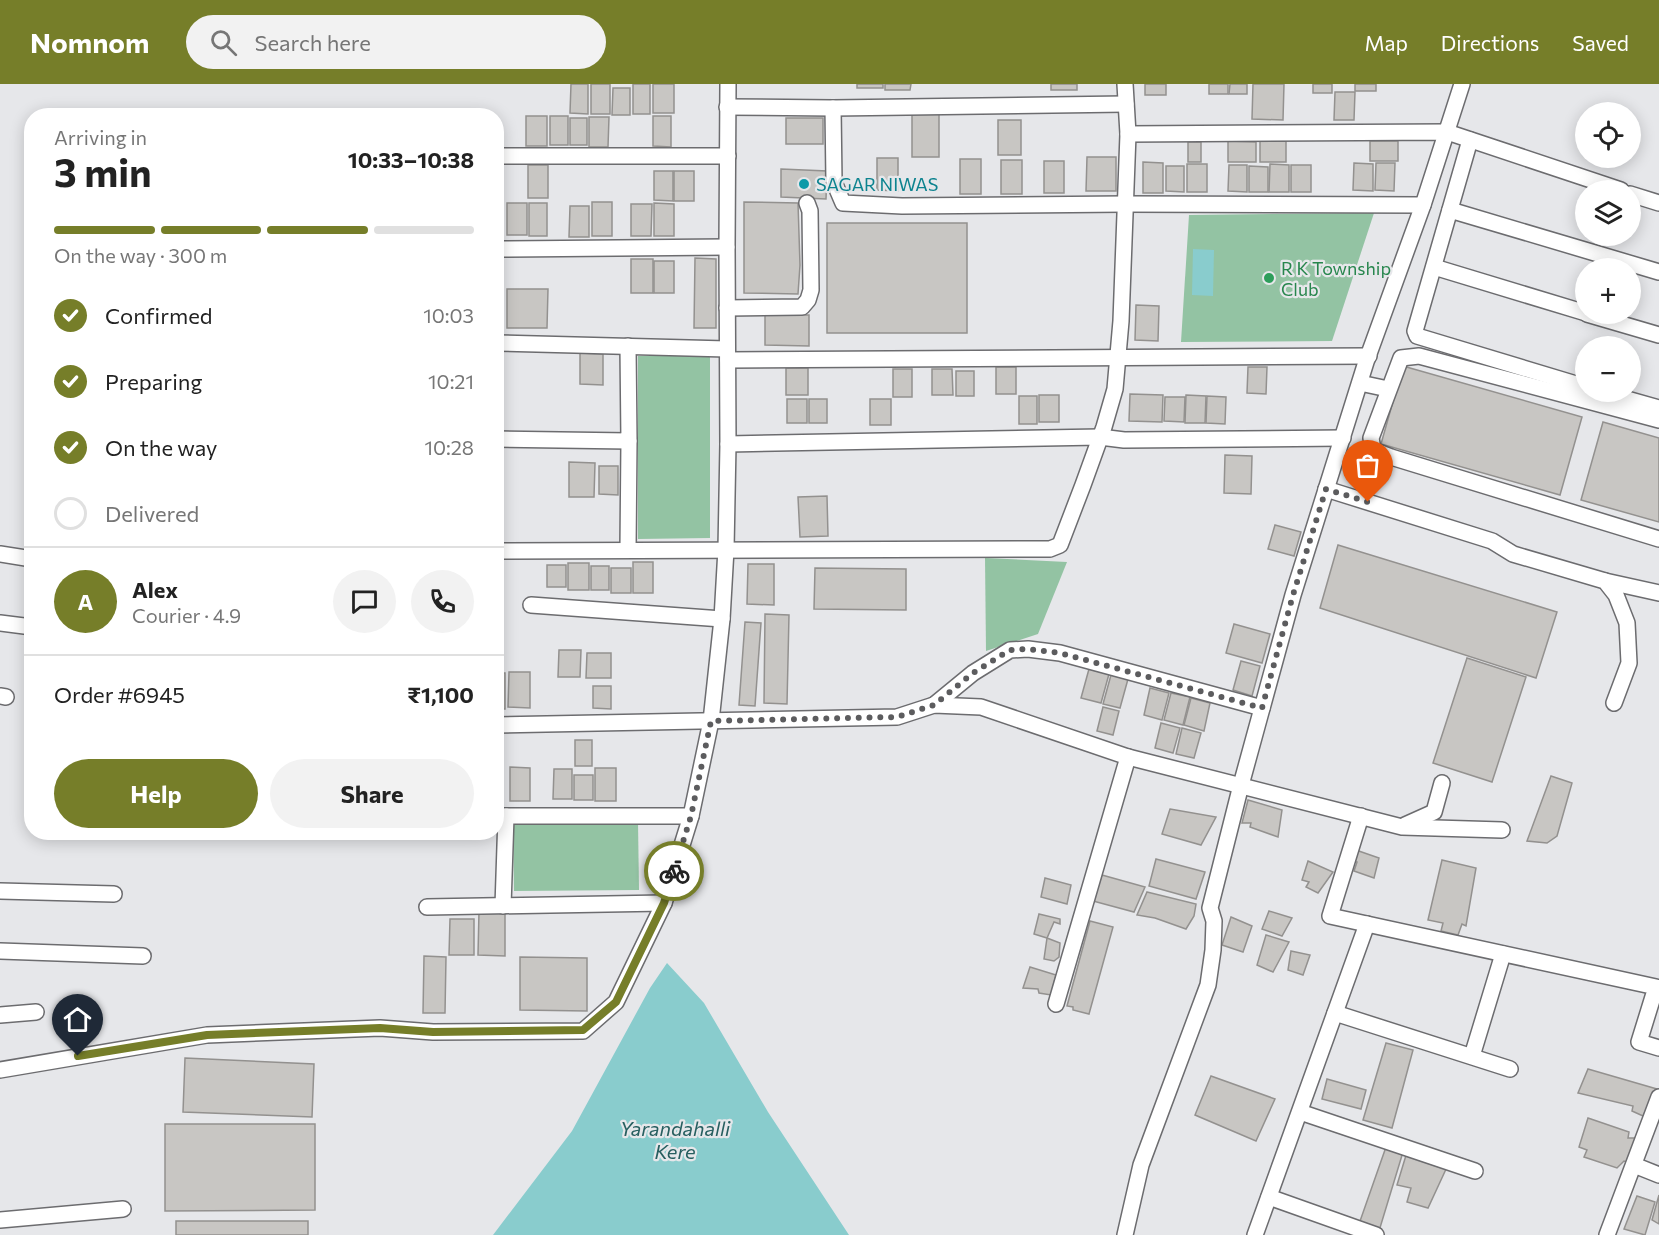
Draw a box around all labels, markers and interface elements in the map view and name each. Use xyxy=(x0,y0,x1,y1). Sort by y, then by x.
search box xyxy=(186,15,606,69)
text: Nomnom xyxy=(30,25,150,59)
icon: search xyxy=(207,26,240,59)
text: Search here xyxy=(255,29,371,56)
text: Map xyxy=(1365,30,1408,55)
text: Directions xyxy=(1441,30,1539,55)
text: Saved xyxy=(1572,30,1629,55)
map controls xyxy=(1575,102,1641,402)
button: locate xyxy=(1575,102,1641,168)
text: Arriving in xyxy=(54,125,147,149)
text: 10:33–10:38 xyxy=(348,146,474,173)
text: 3 min xyxy=(54,147,152,195)
place label: SAGAR NIWAS xyxy=(816,173,938,195)
marker: SAGAR NIWAS xyxy=(797,177,811,191)
button: layers xyxy=(1575,180,1641,246)
text: On the way · 300 m xyxy=(54,243,227,267)
place label: R K Township Club xyxy=(1281,257,1391,300)
button: + xyxy=(1575,258,1641,324)
marker: R K Township Club xyxy=(1262,271,1276,285)
icon: check xyxy=(54,299,87,332)
text: Confirmed xyxy=(105,302,212,329)
text: 10:03 xyxy=(423,303,474,327)
button: − xyxy=(1575,336,1641,402)
icon: check xyxy=(54,365,87,398)
text: Preparing xyxy=(105,368,202,395)
text: 10:21 xyxy=(428,369,474,393)
icon: check xyxy=(54,431,87,464)
text: On the way xyxy=(105,434,217,461)
text: 10:28 xyxy=(425,435,474,459)
pin xyxy=(1342,440,1393,502)
icon: bag xyxy=(1351,449,1384,482)
text: Delivered xyxy=(105,500,199,527)
button: chat xyxy=(333,570,396,633)
button: phone xyxy=(411,570,474,633)
text: Alex xyxy=(132,576,178,603)
text: A xyxy=(78,588,93,615)
text: Courier · 4.9 xyxy=(132,603,241,627)
text: Order #6945 xyxy=(54,681,185,708)
text: ₹1,100 xyxy=(407,681,474,708)
button: Help xyxy=(54,759,258,828)
button: Share xyxy=(270,759,474,828)
courier xyxy=(644,841,704,901)
icon: bike xyxy=(658,855,691,888)
pin xyxy=(52,994,103,1056)
icon: home xyxy=(61,1003,94,1036)
water label: Yarandahalli Kere xyxy=(620,1116,731,1163)

